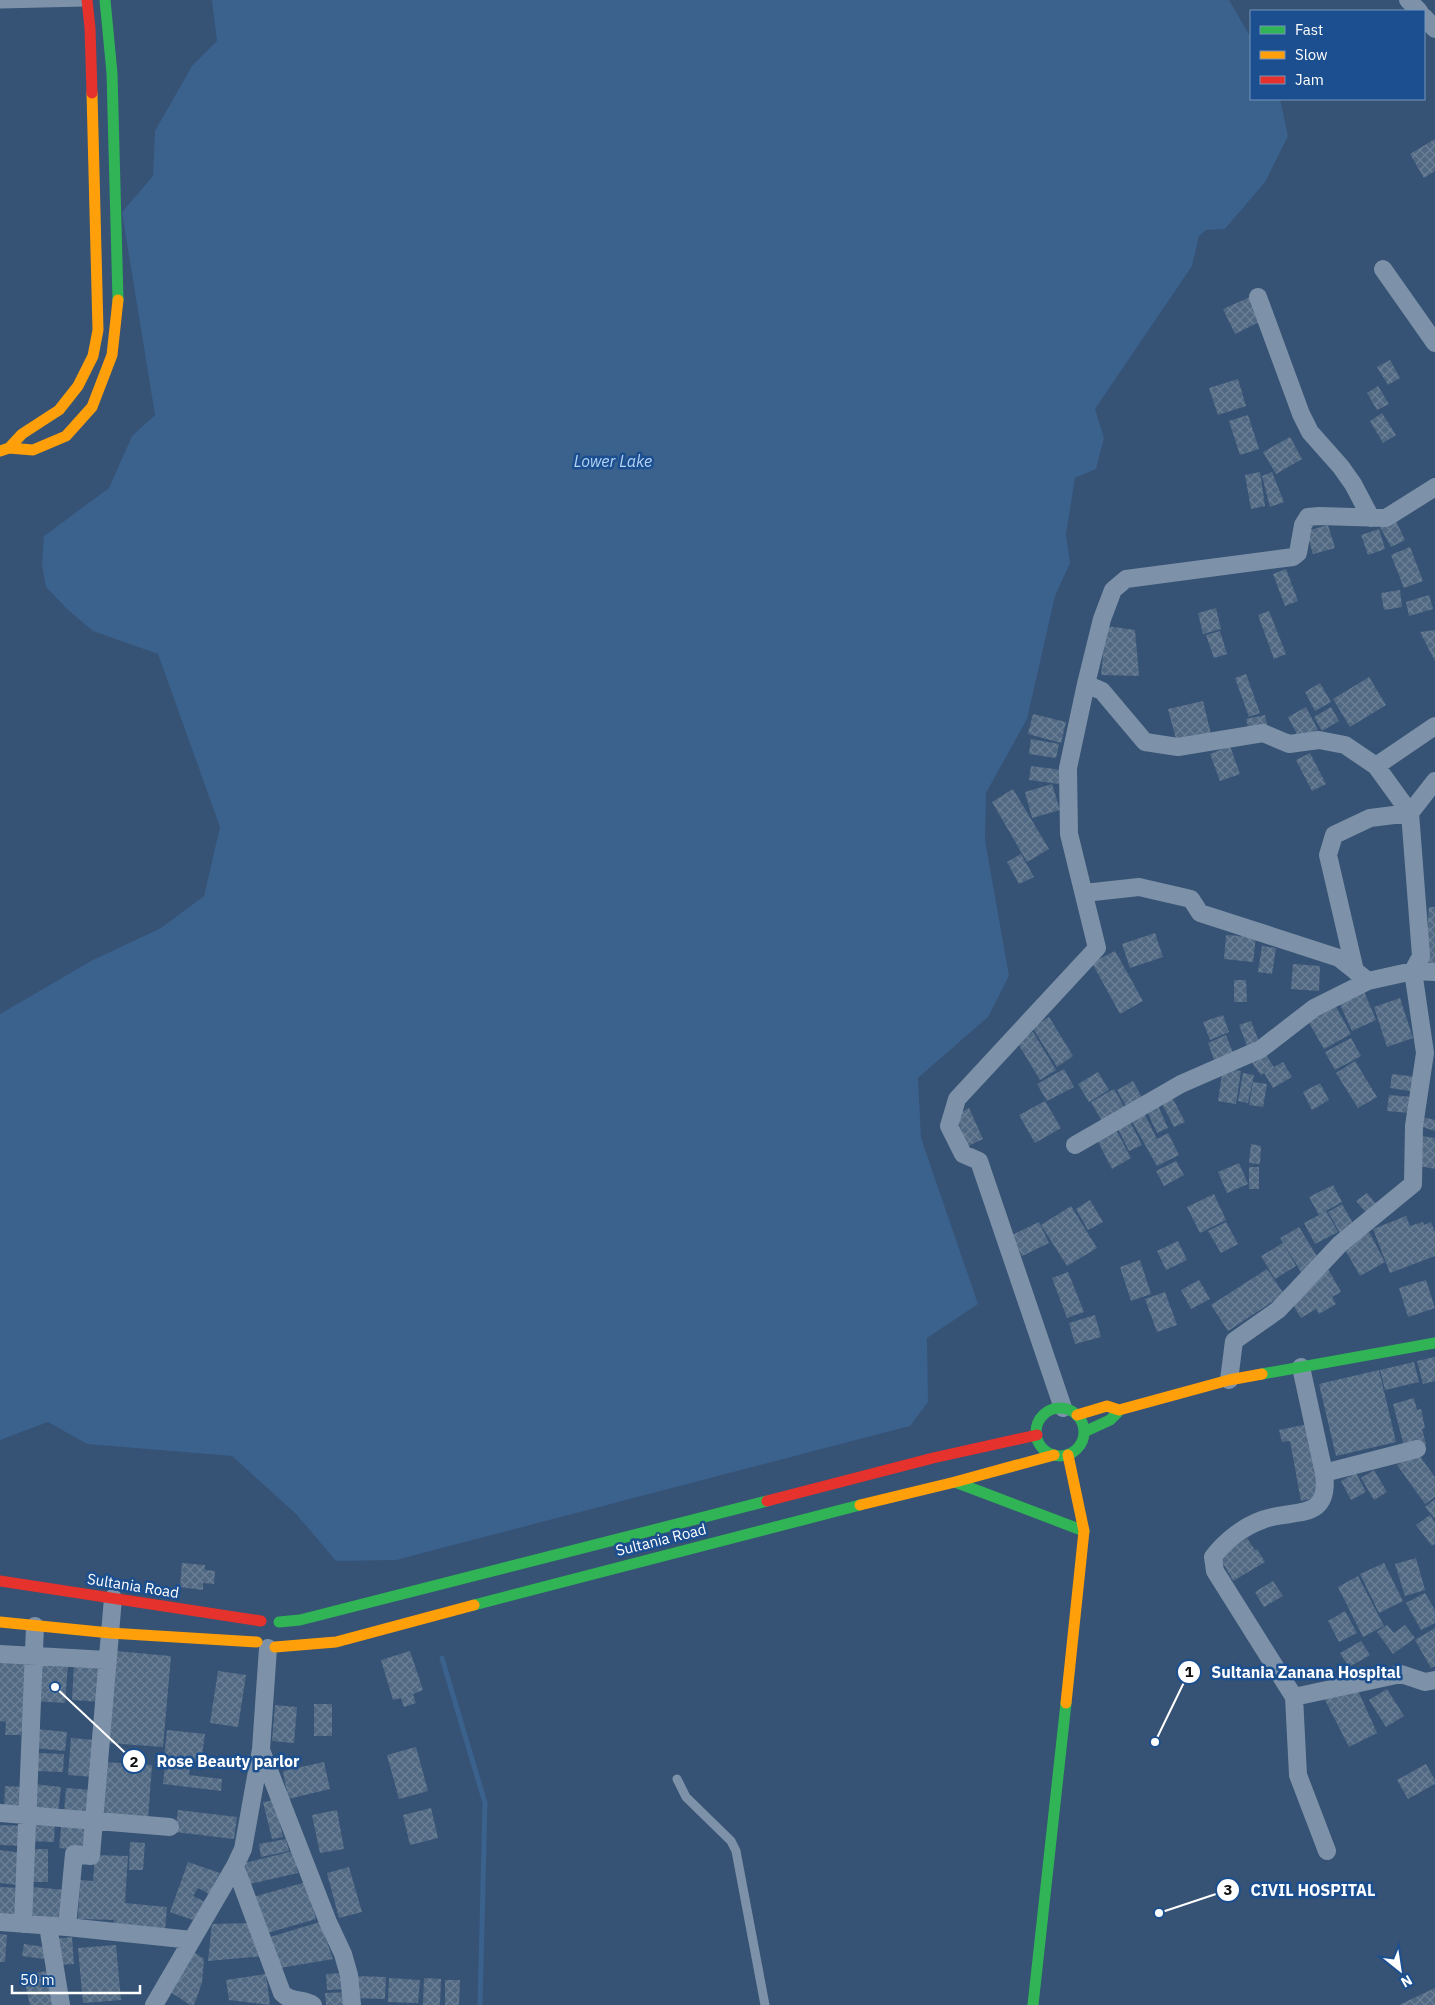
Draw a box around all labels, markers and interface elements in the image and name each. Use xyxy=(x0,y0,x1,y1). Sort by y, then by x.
legend xyxy=(1250,10,1425,100)
text: Fast xyxy=(1295,20,1323,39)
text: Slow xyxy=(1295,45,1328,64)
text: Jam xyxy=(1295,70,1324,89)
water label: Lower Lake xyxy=(574,451,652,471)
street label: Sultania Road xyxy=(614,1519,708,1560)
street label: Sultania Road xyxy=(86,1569,180,1602)
callout: Sultania Zanana Hospital xyxy=(1177,1656,1411,1687)
text: 1 xyxy=(1184,1662,1194,1681)
text: Sultania Zanana Hospital xyxy=(1211,1662,1401,1682)
callout: Rose Beauty parlor xyxy=(122,1746,309,1777)
text: Rose Beauty parlor xyxy=(157,1751,300,1771)
text: 2 xyxy=(129,1752,139,1771)
callout: CIVIL HOSPITAL xyxy=(1215,1875,1385,1906)
text: 3 xyxy=(1223,1880,1233,1899)
text: CIVIL HOSPITAL xyxy=(1251,1880,1375,1900)
north arrow xyxy=(1375,1945,1425,1995)
scale bar xyxy=(12,1962,140,1994)
text: 50 m xyxy=(20,1970,55,1989)
text: N xyxy=(1398,1971,1415,1992)

